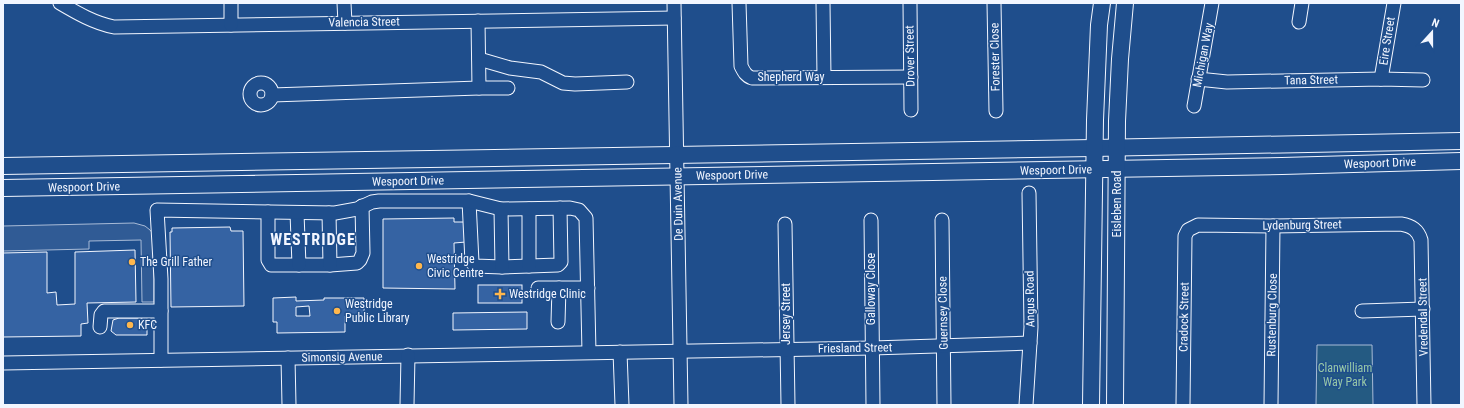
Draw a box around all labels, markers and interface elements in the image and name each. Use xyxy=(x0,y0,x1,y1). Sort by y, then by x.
north arrow xyxy=(1412,12,1452,52)
street label: Valencia Street xyxy=(328,14,400,30)
street label: Eire Street xyxy=(1376,15,1398,66)
text: N xyxy=(1430,16,1441,30)
street label: Michigan Way xyxy=(1190,21,1216,89)
street label: Forester Close xyxy=(987,22,1003,91)
street label: Drover Street xyxy=(902,25,918,87)
street label: Shepherd Way xyxy=(758,70,824,84)
street label: Tana Street xyxy=(1284,73,1338,87)
street label: Wespoort Drive xyxy=(1344,155,1417,171)
street label: Wespoort Drive xyxy=(1020,162,1093,178)
street label: De Duin Avenue xyxy=(670,167,686,241)
street label: Wespoort Drive xyxy=(696,167,769,183)
street label: Eisleben Road xyxy=(1110,171,1124,237)
street label: Wespoort Drive xyxy=(372,173,445,189)
street label: Wespoort Drive xyxy=(48,179,121,195)
street label: Lydenburg Street xyxy=(1262,217,1342,233)
district label: WESTRIDGE xyxy=(270,230,356,249)
place label: Westridge Civic Centre xyxy=(427,252,484,280)
street label: Galloway Close xyxy=(864,253,878,325)
place label: The Grill Father xyxy=(140,255,212,269)
marker: The Grill Father xyxy=(127,257,137,267)
marker: Westridge Civic Centre xyxy=(414,261,424,271)
street label: Angus Road xyxy=(1023,270,1037,328)
street label: Rustenburg Close xyxy=(1264,273,1280,357)
street label: Guernsey Close xyxy=(935,276,951,350)
street label: Vredendal Street xyxy=(1415,277,1431,356)
street label: Cradock Street xyxy=(1176,282,1192,352)
street label: Jersey Street xyxy=(779,283,793,345)
place label: Westridge Clinic xyxy=(509,287,586,301)
marker: Westridge Clinic xyxy=(494,288,506,300)
place label: Westridge Public Library xyxy=(345,297,409,325)
marker: Westridge Public Library xyxy=(332,306,342,316)
place label: KFC xyxy=(138,318,157,332)
marker: KFC xyxy=(125,320,135,330)
street label: Friesland Street xyxy=(818,340,893,356)
street label: Simonsig Avenue xyxy=(301,349,383,365)
park label: Clanwilliam Way Park xyxy=(1318,361,1372,389)

